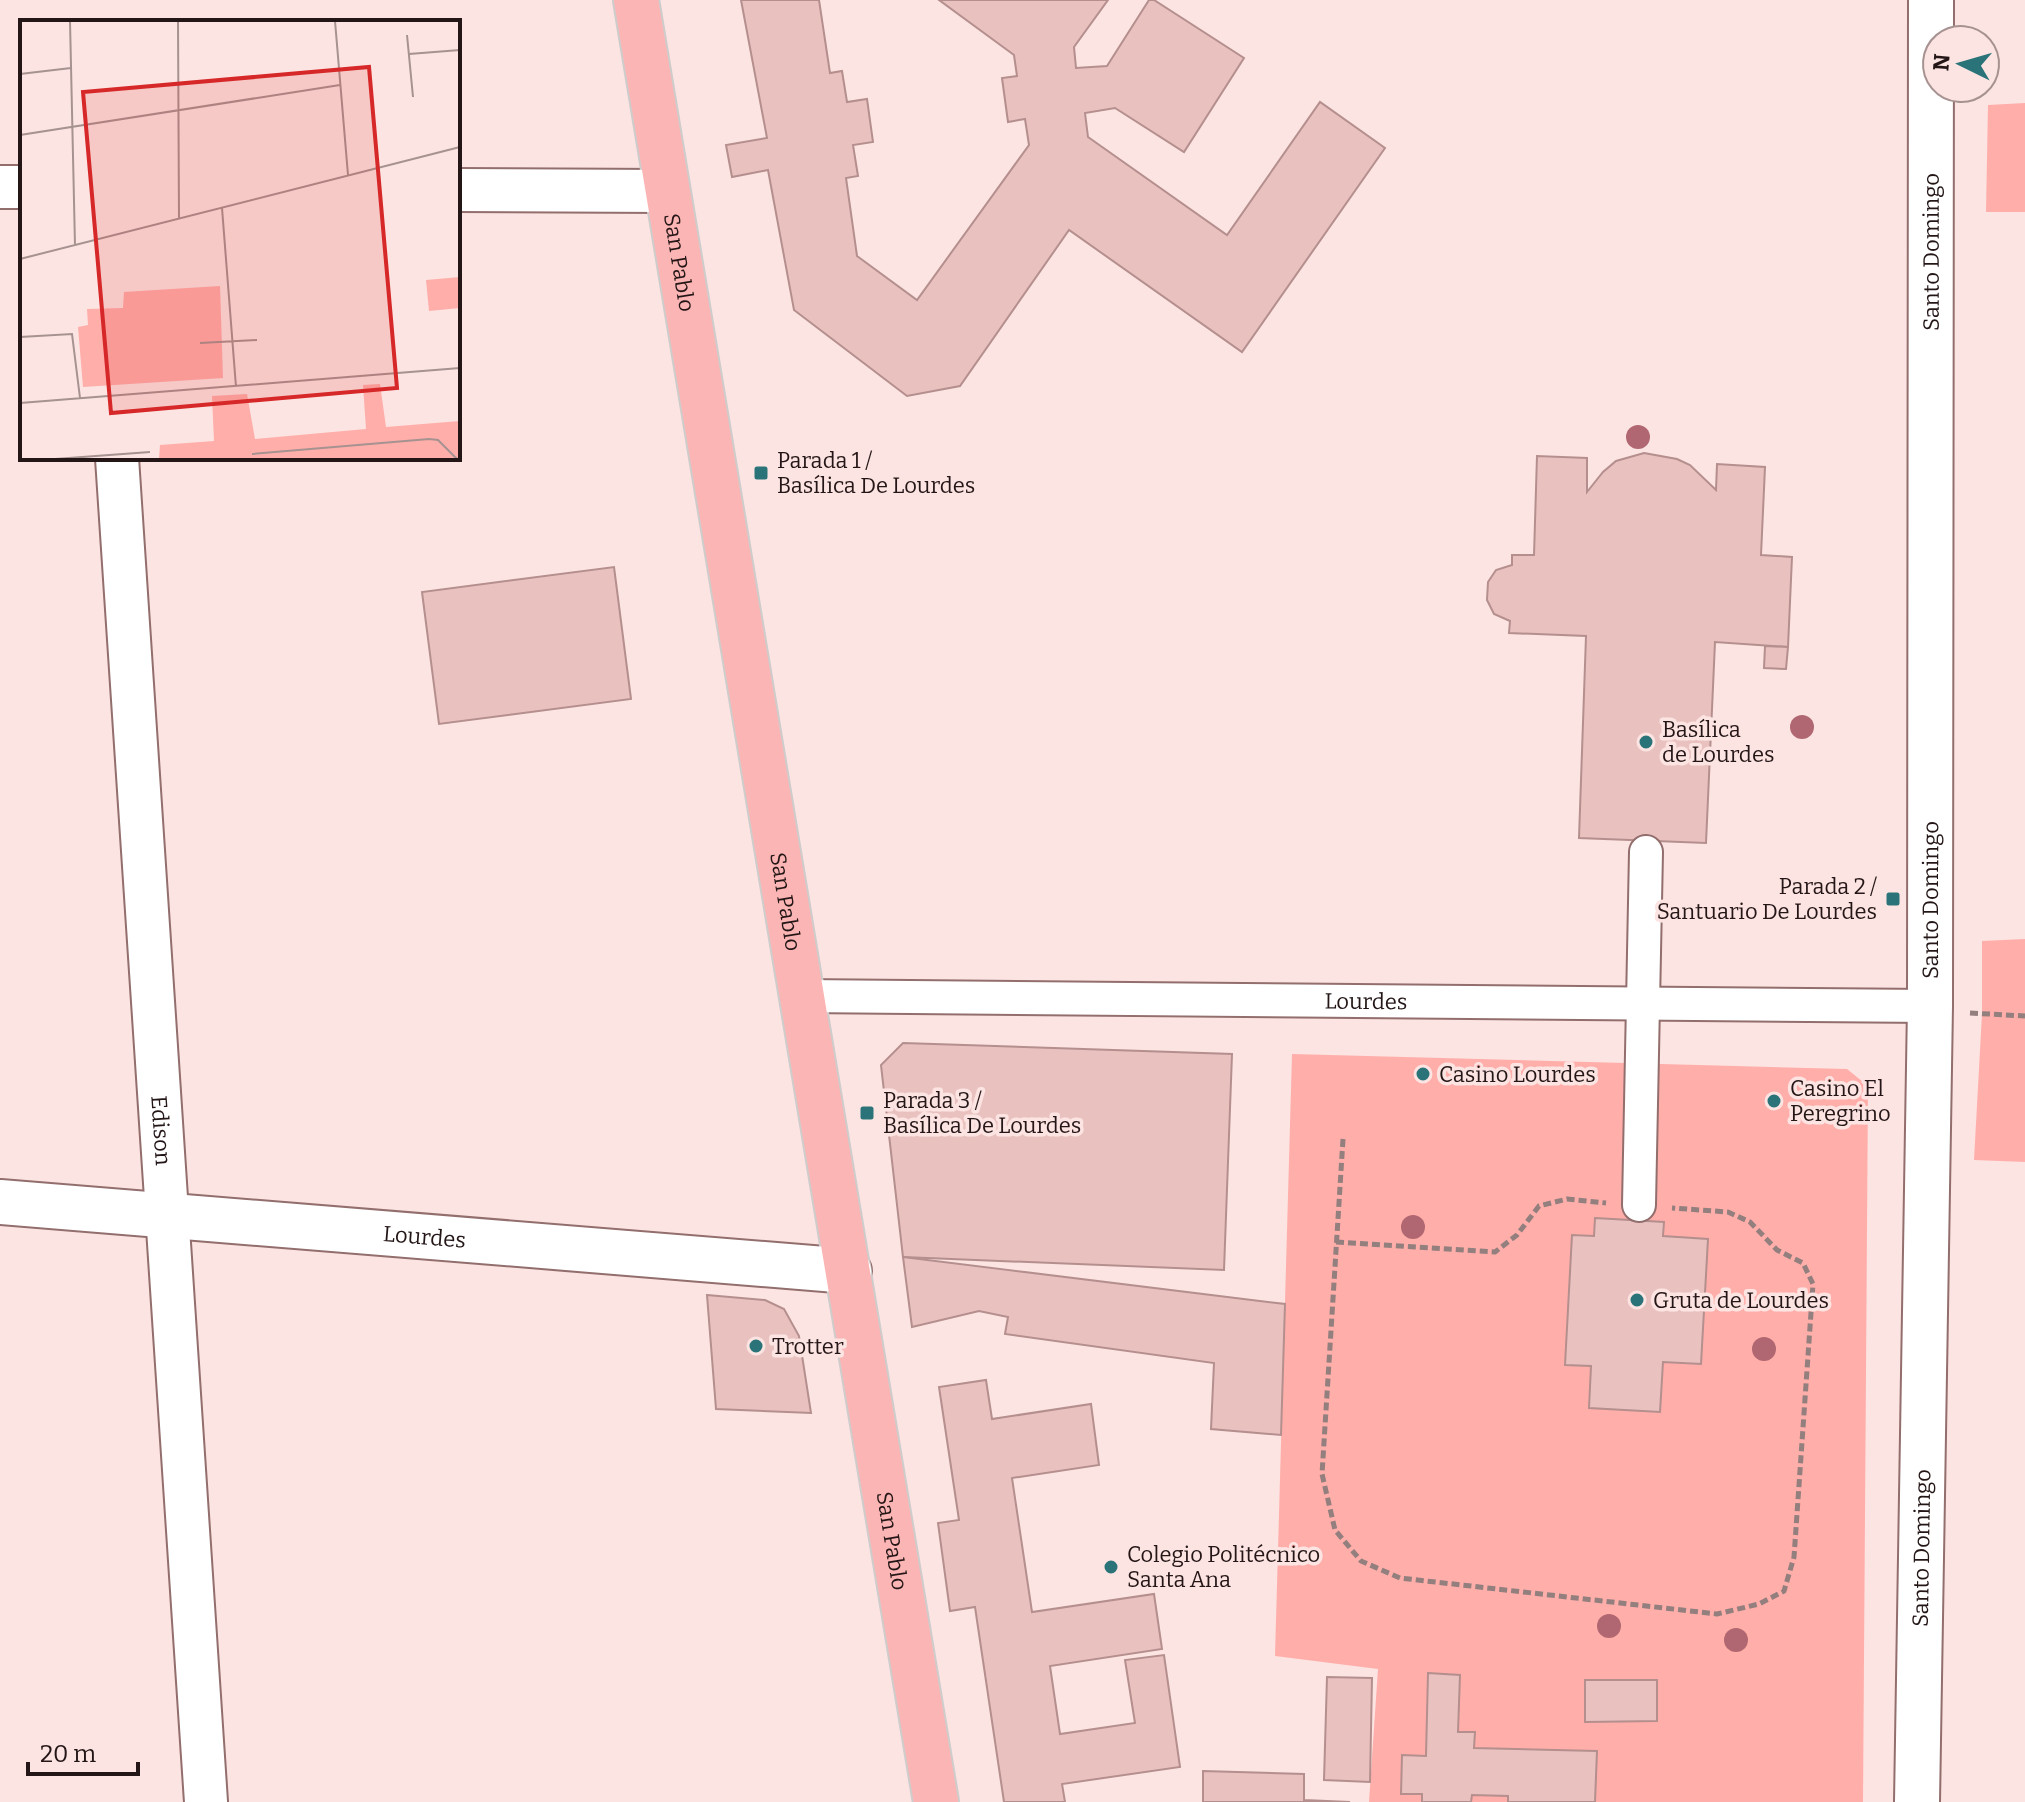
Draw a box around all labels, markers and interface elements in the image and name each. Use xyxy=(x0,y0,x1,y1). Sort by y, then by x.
inset map xyxy=(20,20,460,460)
north arrow xyxy=(1921,24,2001,104)
text: N xyxy=(1927,53,1956,72)
street label: Santo Domingo xyxy=(1917,173,1944,331)
street label: San Pablo xyxy=(658,211,701,314)
place label: Parada 1 / Basílica De Lourdes xyxy=(777,447,975,499)
marker: Parada 1 / Basílica De Lourdes xyxy=(752,464,770,482)
place label: Basílica de Lourdes xyxy=(1662,716,1774,768)
marker: Basílica de Lourdes xyxy=(1637,733,1655,751)
street label: Santo Domingo xyxy=(1917,821,1944,979)
street label: San Pablo xyxy=(765,850,808,953)
place label: Parada 2 / Santuario De Lourdes xyxy=(1657,873,1877,925)
marker: Parada 2 / Santuario De Lourdes xyxy=(1884,890,1902,908)
street label: Lourdes xyxy=(1324,987,1408,1015)
place label: Casino Lourdes xyxy=(1439,1061,1596,1088)
marker: Casino Lourdes xyxy=(1414,1065,1432,1083)
place label: Casino El Peregrino xyxy=(1790,1075,1891,1127)
place label: Parada 3 / Basílica De Lourdes xyxy=(883,1087,1081,1139)
marker: Casino El Peregrino xyxy=(1765,1092,1783,1110)
street label: Edison xyxy=(146,1095,177,1166)
marker: Parada 3 / Basílica De Lourdes xyxy=(858,1104,876,1122)
street label: Lourdes xyxy=(382,1220,467,1253)
place label: Gruta de Lourdes xyxy=(1653,1287,1829,1314)
marker: Gruta de Lourdes xyxy=(1628,1291,1646,1309)
place label: Trotter xyxy=(772,1333,844,1360)
marker: Trotter xyxy=(747,1337,765,1355)
street label: Santo Domingo xyxy=(1906,1469,1936,1627)
street label: San Pablo xyxy=(871,1490,914,1592)
place label: Colegio Politécnico Santa Ana xyxy=(1127,1541,1320,1593)
marker: Colegio Politécnico Santa Ana xyxy=(1102,1558,1120,1576)
scale bar xyxy=(28,1726,138,1776)
text: 20 m xyxy=(40,1740,96,1768)

